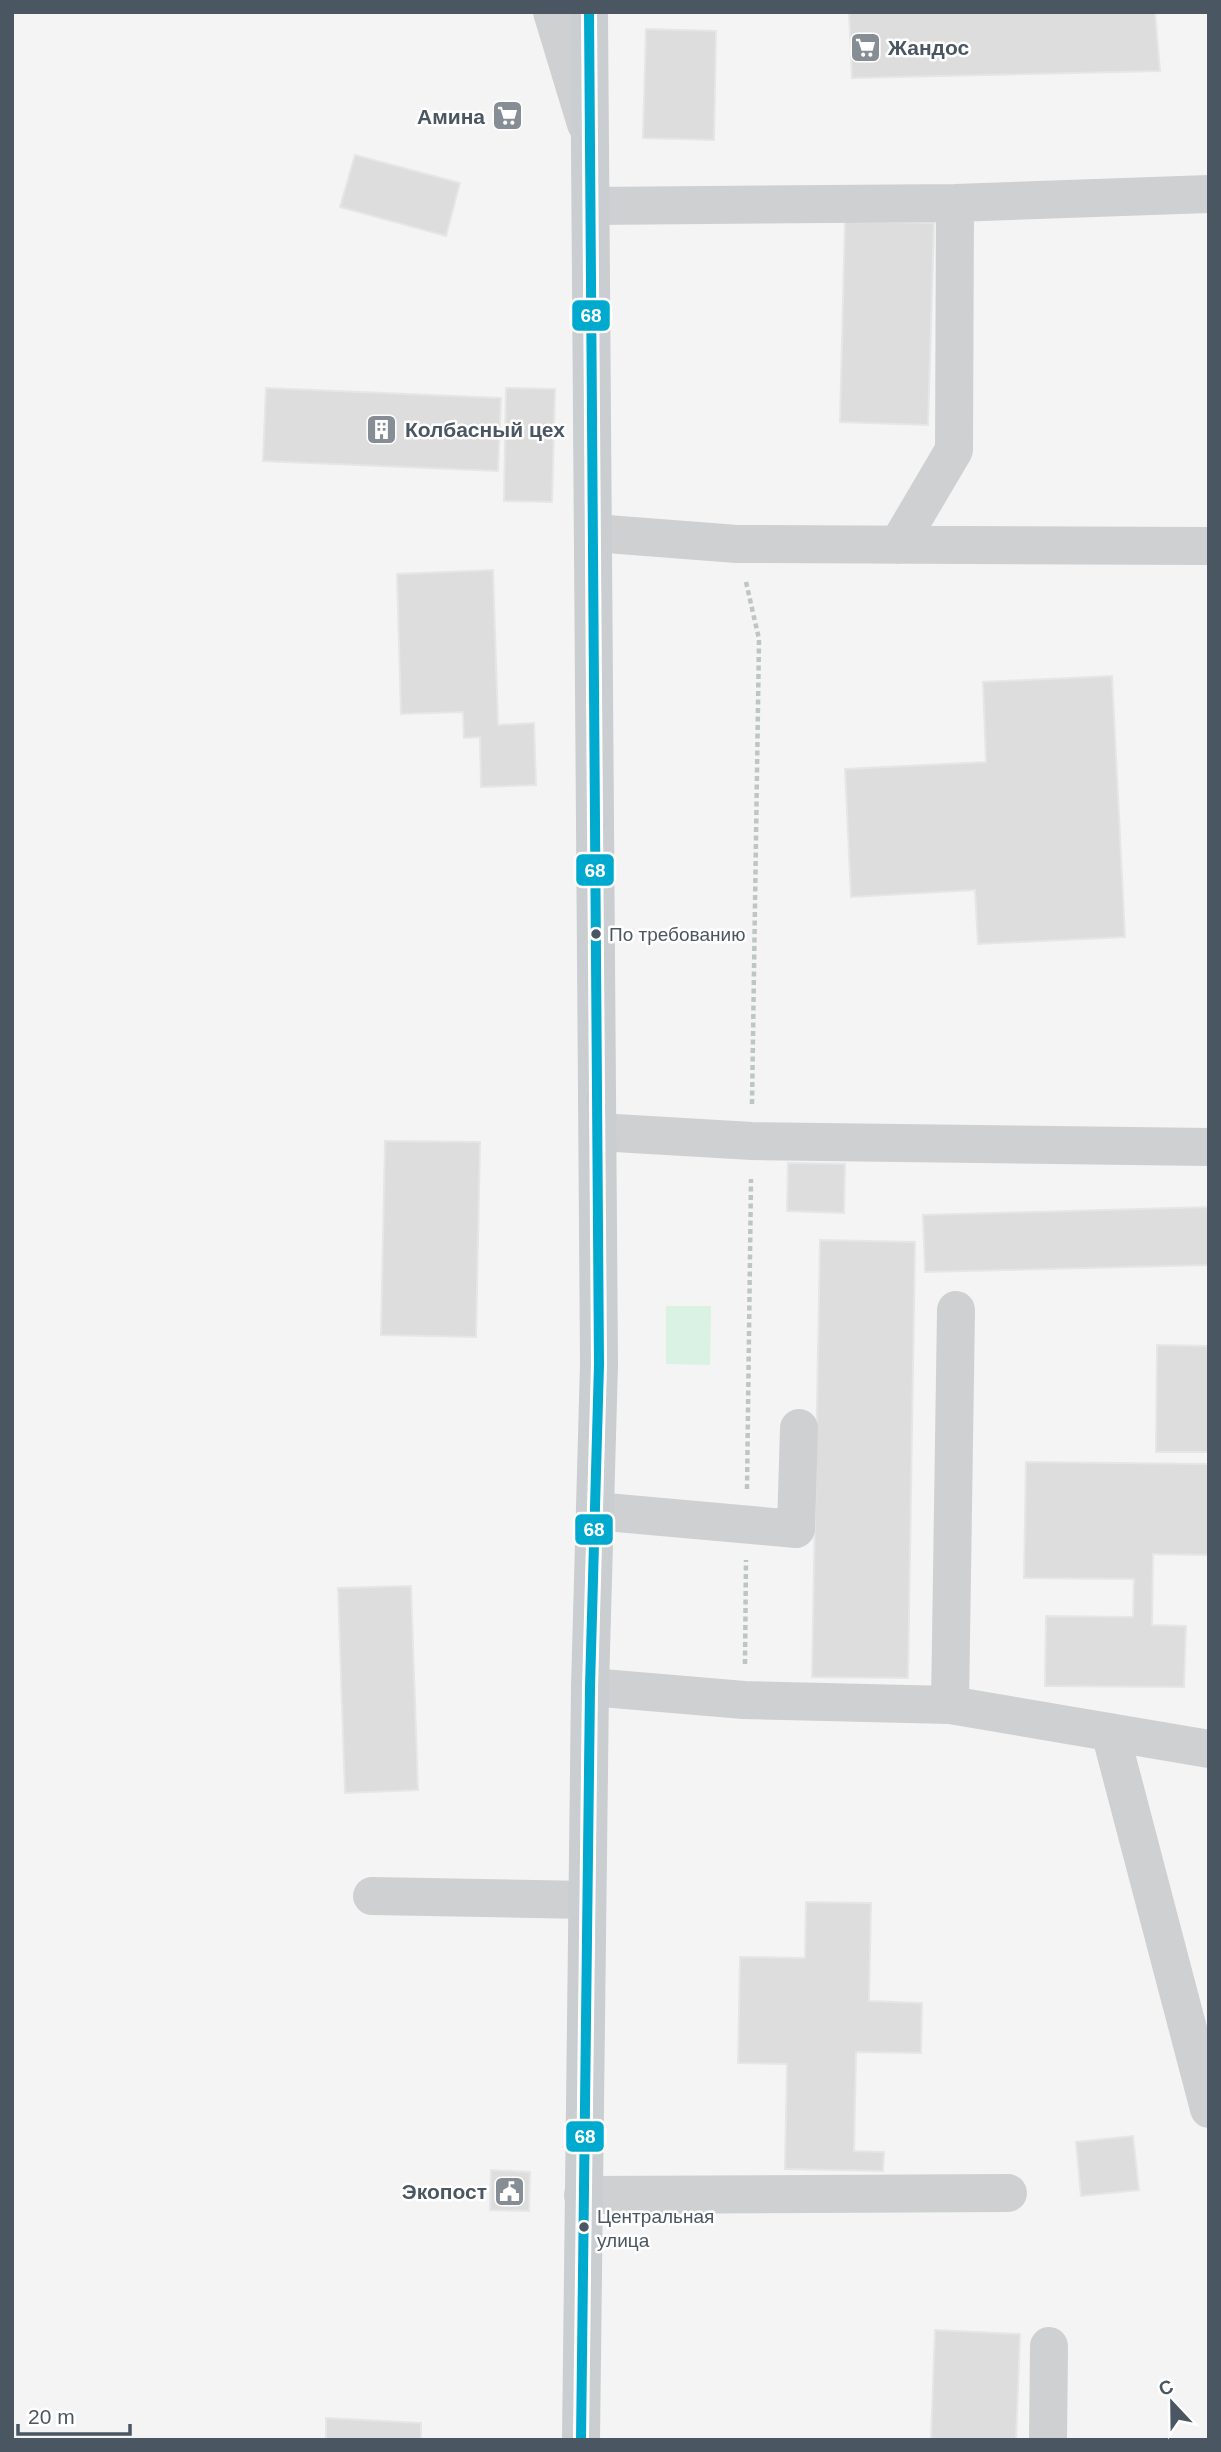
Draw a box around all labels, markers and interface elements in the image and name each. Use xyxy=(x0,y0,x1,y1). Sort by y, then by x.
supermarket icon: Жандос xyxy=(848,30,882,64)
place label: Жандос xyxy=(887,36,969,59)
supermarket icon: Амина xyxy=(491,99,525,133)
place label: Амина xyxy=(417,105,485,128)
line badge: 68 xyxy=(571,299,611,332)
text: 68 xyxy=(580,305,602,326)
building icon: Колбасный цех xyxy=(365,412,399,446)
place label: Колбасный цех xyxy=(405,418,565,441)
line badge: 68 xyxy=(575,853,615,887)
text: 68 xyxy=(584,860,606,881)
place label: По требованию xyxy=(609,924,745,945)
marker: По требованию xyxy=(589,927,603,941)
line badge: 68 xyxy=(574,1513,614,1546)
text: 68 xyxy=(583,1519,605,1540)
line badge: 68 xyxy=(565,2120,605,2153)
text: 68 xyxy=(574,2126,596,2147)
public building icon: Экопост xyxy=(493,2174,527,2208)
place label: Экопост xyxy=(402,2180,487,2203)
place label: Центральная улица xyxy=(597,2206,714,2251)
marker: Центральная улица xyxy=(577,2220,591,2234)
north arrow xyxy=(1137,2368,1207,2438)
text: С xyxy=(1156,2375,1176,2400)
scale bar xyxy=(18,2392,130,2436)
text: 20 m xyxy=(28,2405,75,2428)

